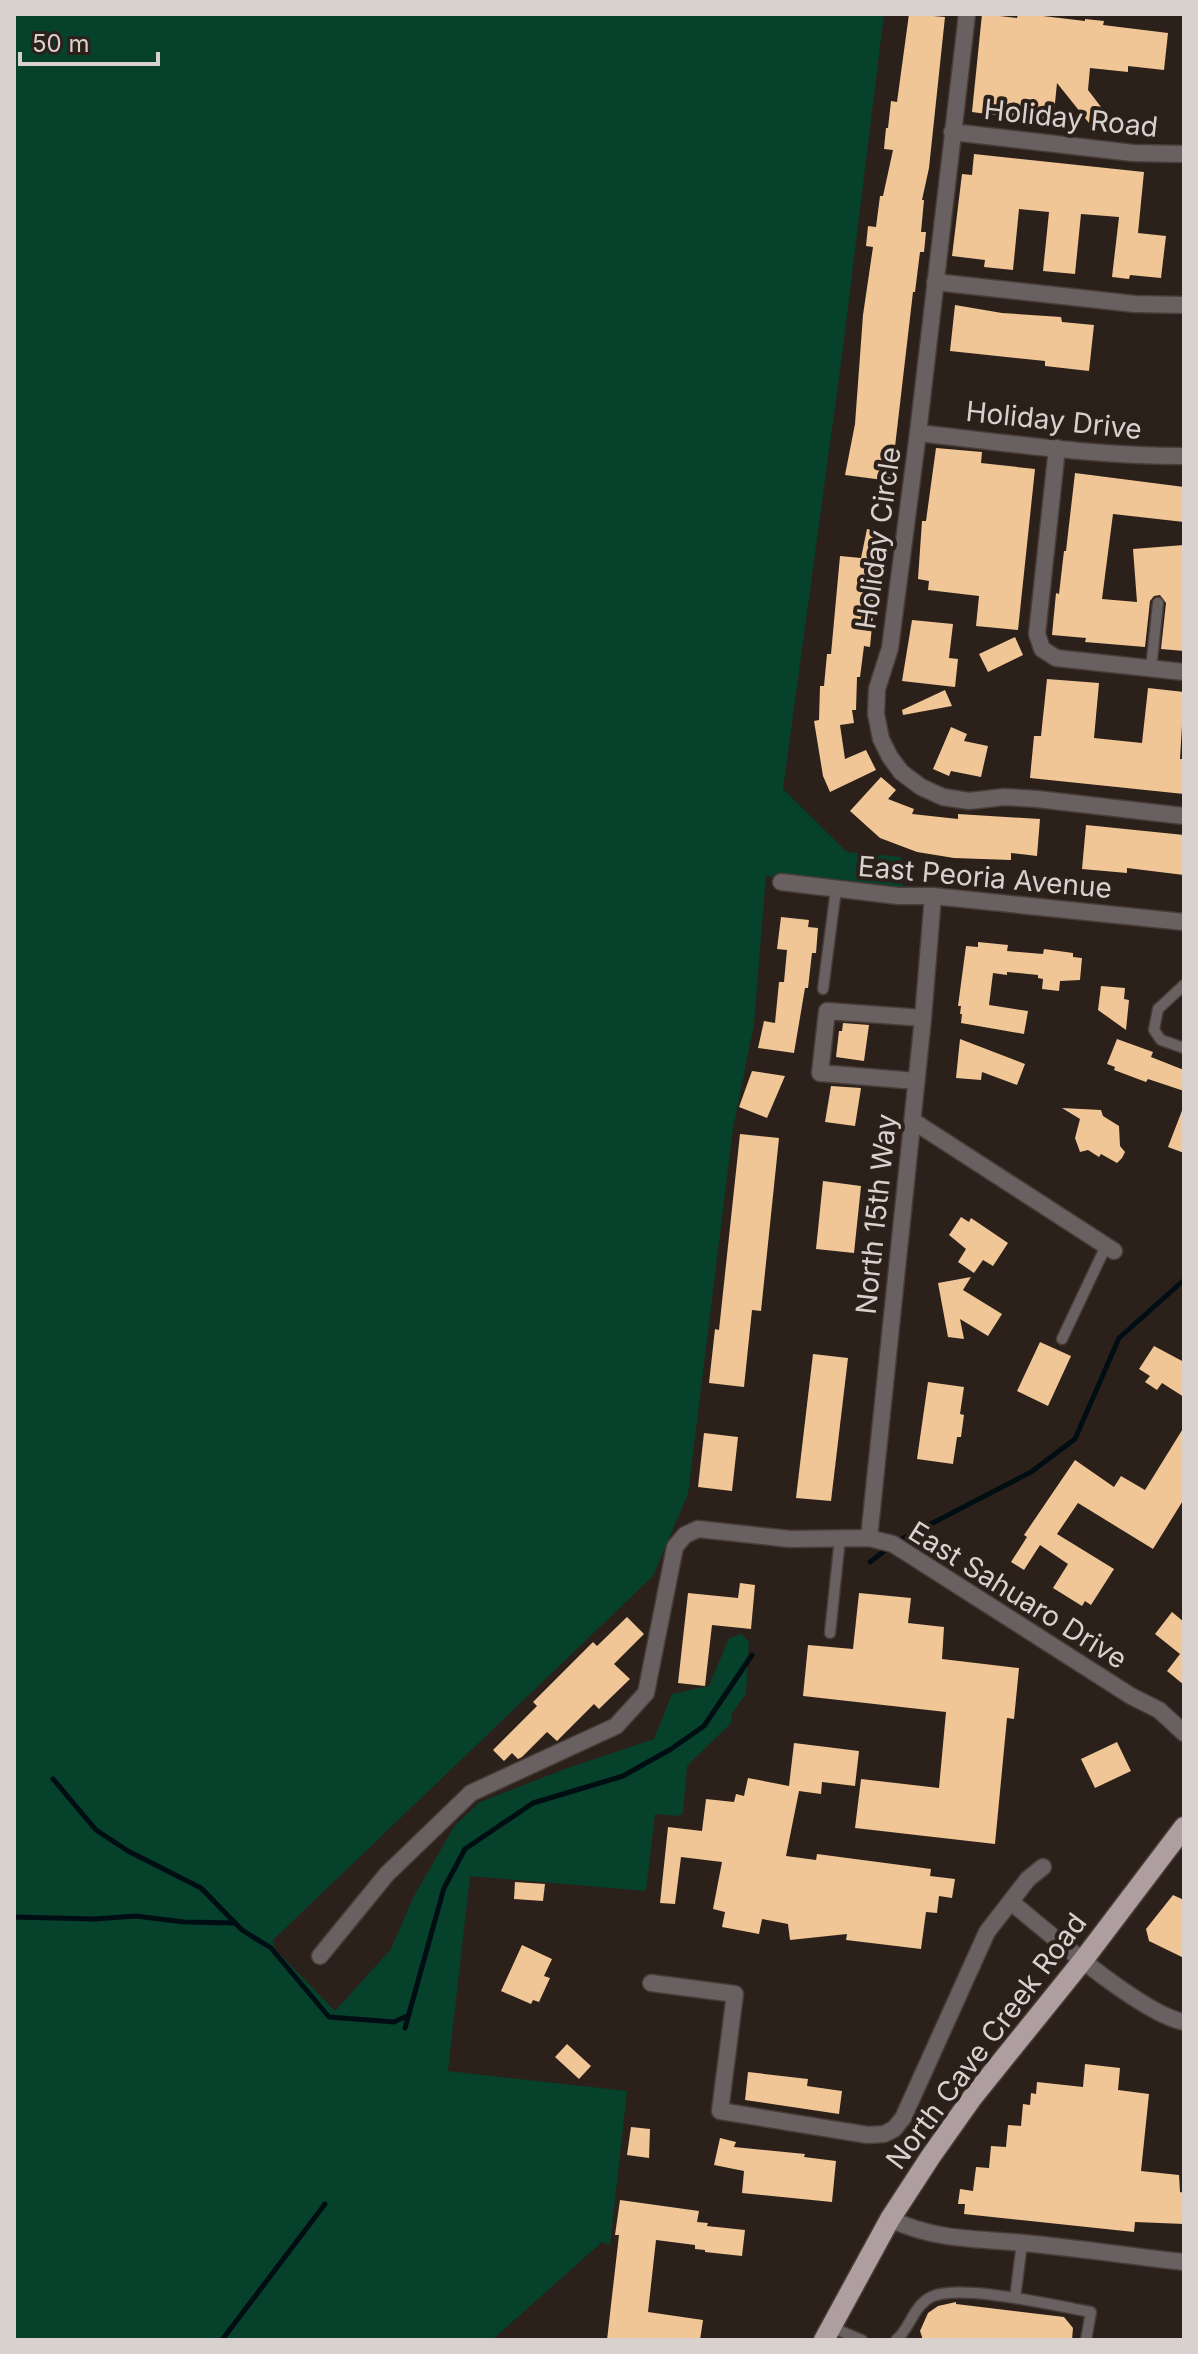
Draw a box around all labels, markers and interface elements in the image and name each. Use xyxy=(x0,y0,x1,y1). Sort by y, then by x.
scale bar xyxy=(20,16,158,66)
text: 50 m xyxy=(32,29,90,58)
street label: Holiday Road xyxy=(982,92,1160,144)
street label: Holiday Drive xyxy=(964,394,1144,446)
street label: Holiday Circle xyxy=(848,445,908,631)
street label: East Peoria Avenue xyxy=(857,849,1113,905)
street label: North 15th Way xyxy=(849,1112,903,1316)
street label: East Sahuaro Drive xyxy=(903,1514,1133,1676)
street label: North Cave Creek Road xyxy=(879,1906,1093,2176)

